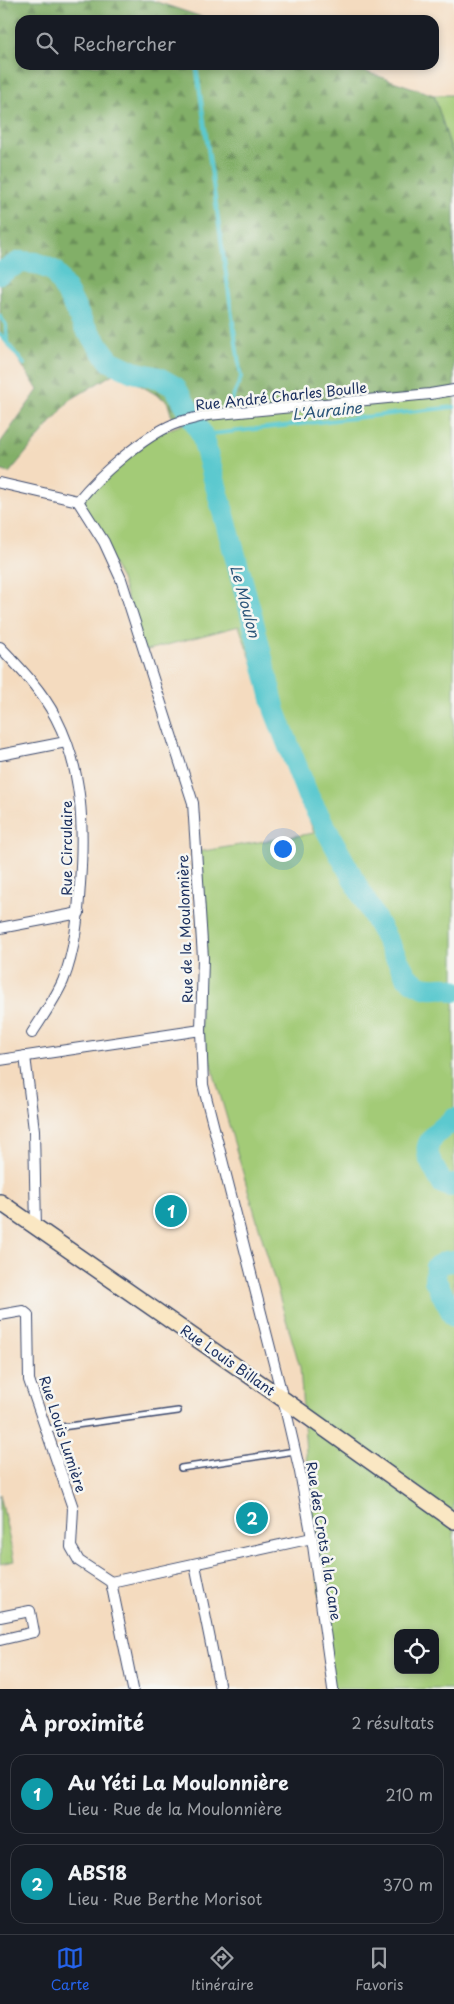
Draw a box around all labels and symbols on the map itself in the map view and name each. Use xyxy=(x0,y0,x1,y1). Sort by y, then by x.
street label: Rue André Charles Boulle xyxy=(194,377,368,415)
water label: L'Auraine xyxy=(291,395,364,425)
water label: Le Moulon xyxy=(225,562,267,641)
street label: Rue Circulaire xyxy=(56,800,77,896)
your location xyxy=(270,836,296,862)
street label: Rue de la Moulonnière xyxy=(172,854,198,1003)
pin: 1 xyxy=(155,1192,187,1230)
street label: Rue Louis Billant xyxy=(176,1319,280,1401)
street label: Rue Louis Lumière xyxy=(34,1373,92,1495)
street label: Rue des Crots à la Cane xyxy=(301,1460,347,1622)
pin: 2 xyxy=(236,1499,268,1537)

